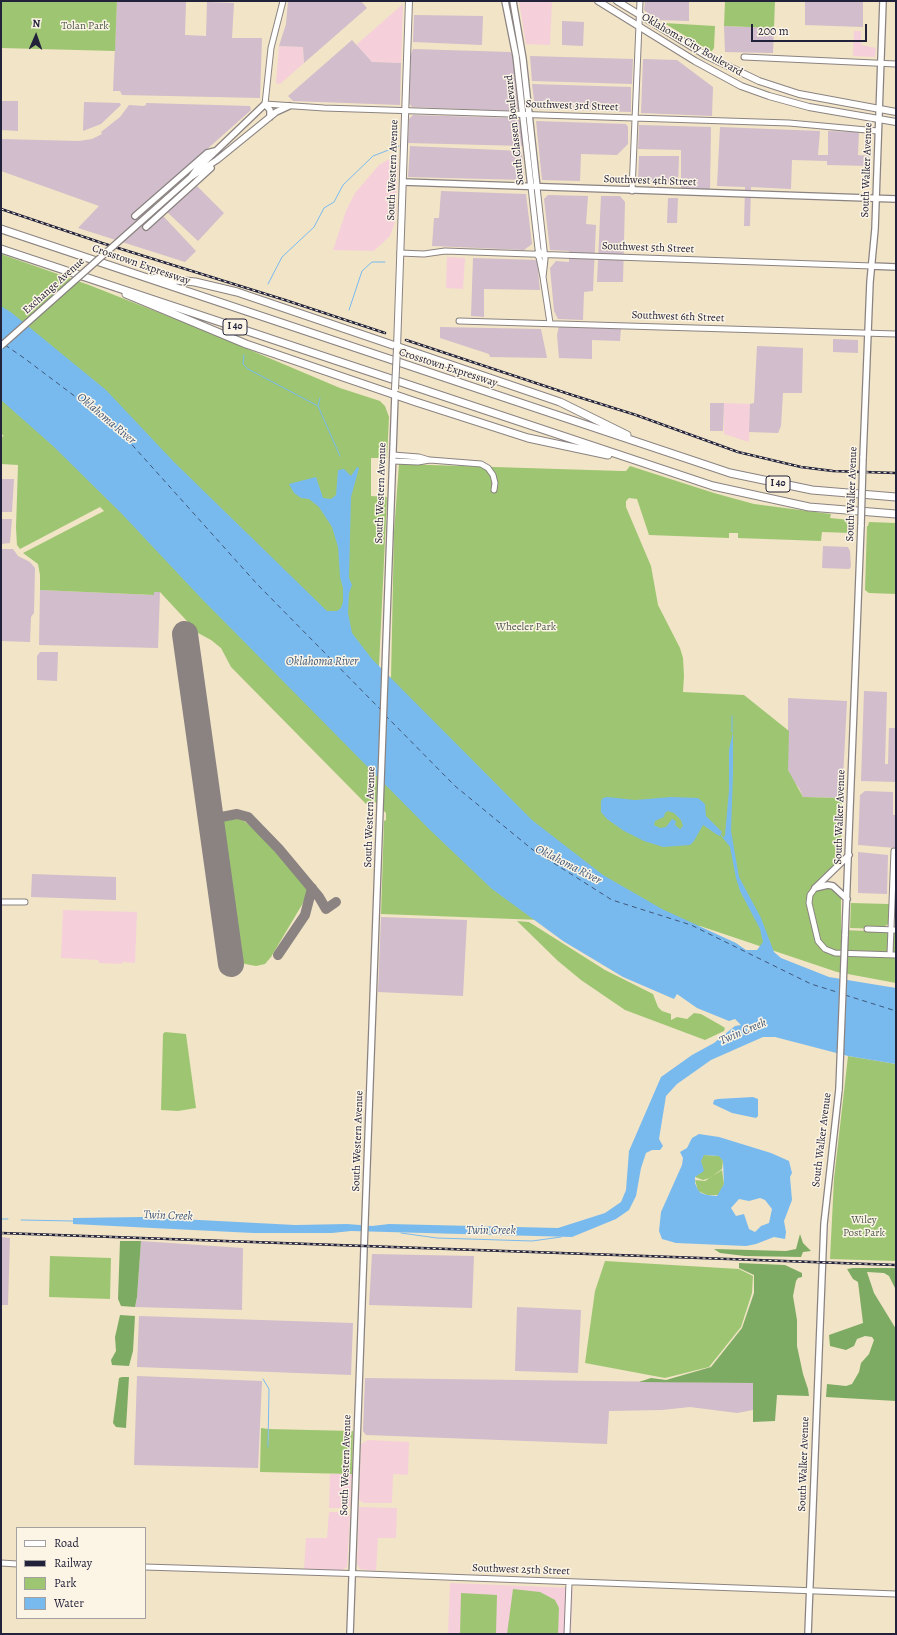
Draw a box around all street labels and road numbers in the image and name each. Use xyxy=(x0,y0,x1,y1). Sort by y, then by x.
street label: Oklahoma City Boulevard xyxy=(639,11,745,79)
street label: South Classen Boulevard xyxy=(503,74,527,186)
street label: Southwest 3rd Street xyxy=(525,98,619,114)
street label: South Western Avenue xyxy=(385,119,401,221)
street label: South Walker Avenue xyxy=(859,122,875,218)
street label: Southwest 4th Street xyxy=(603,173,697,189)
street label: Southwest 5th Street xyxy=(602,240,694,256)
street label: Crosstown Expressway xyxy=(90,242,192,288)
street label: Exchange Avenue xyxy=(20,255,88,317)
street label: Southwest 6th Street xyxy=(631,309,725,325)
road number: I 40 xyxy=(223,319,247,335)
street label: Crosstown Expressway xyxy=(397,346,499,390)
street label: South Western Avenue xyxy=(373,442,389,544)
street label: South Walker Avenue xyxy=(844,446,860,542)
road number: I 40 xyxy=(766,476,790,492)
street label: South Western Avenue xyxy=(362,766,378,868)
street label: South Walker Avenue xyxy=(832,769,848,865)
street label: South Western Avenue xyxy=(350,1090,366,1192)
street label: South Walker Avenue xyxy=(810,1092,834,1188)
street label: South Western Avenue xyxy=(338,1414,354,1516)
street label: South Walker Avenue xyxy=(796,1416,812,1512)
street label: Southwest 25th Street xyxy=(472,1562,570,1578)

